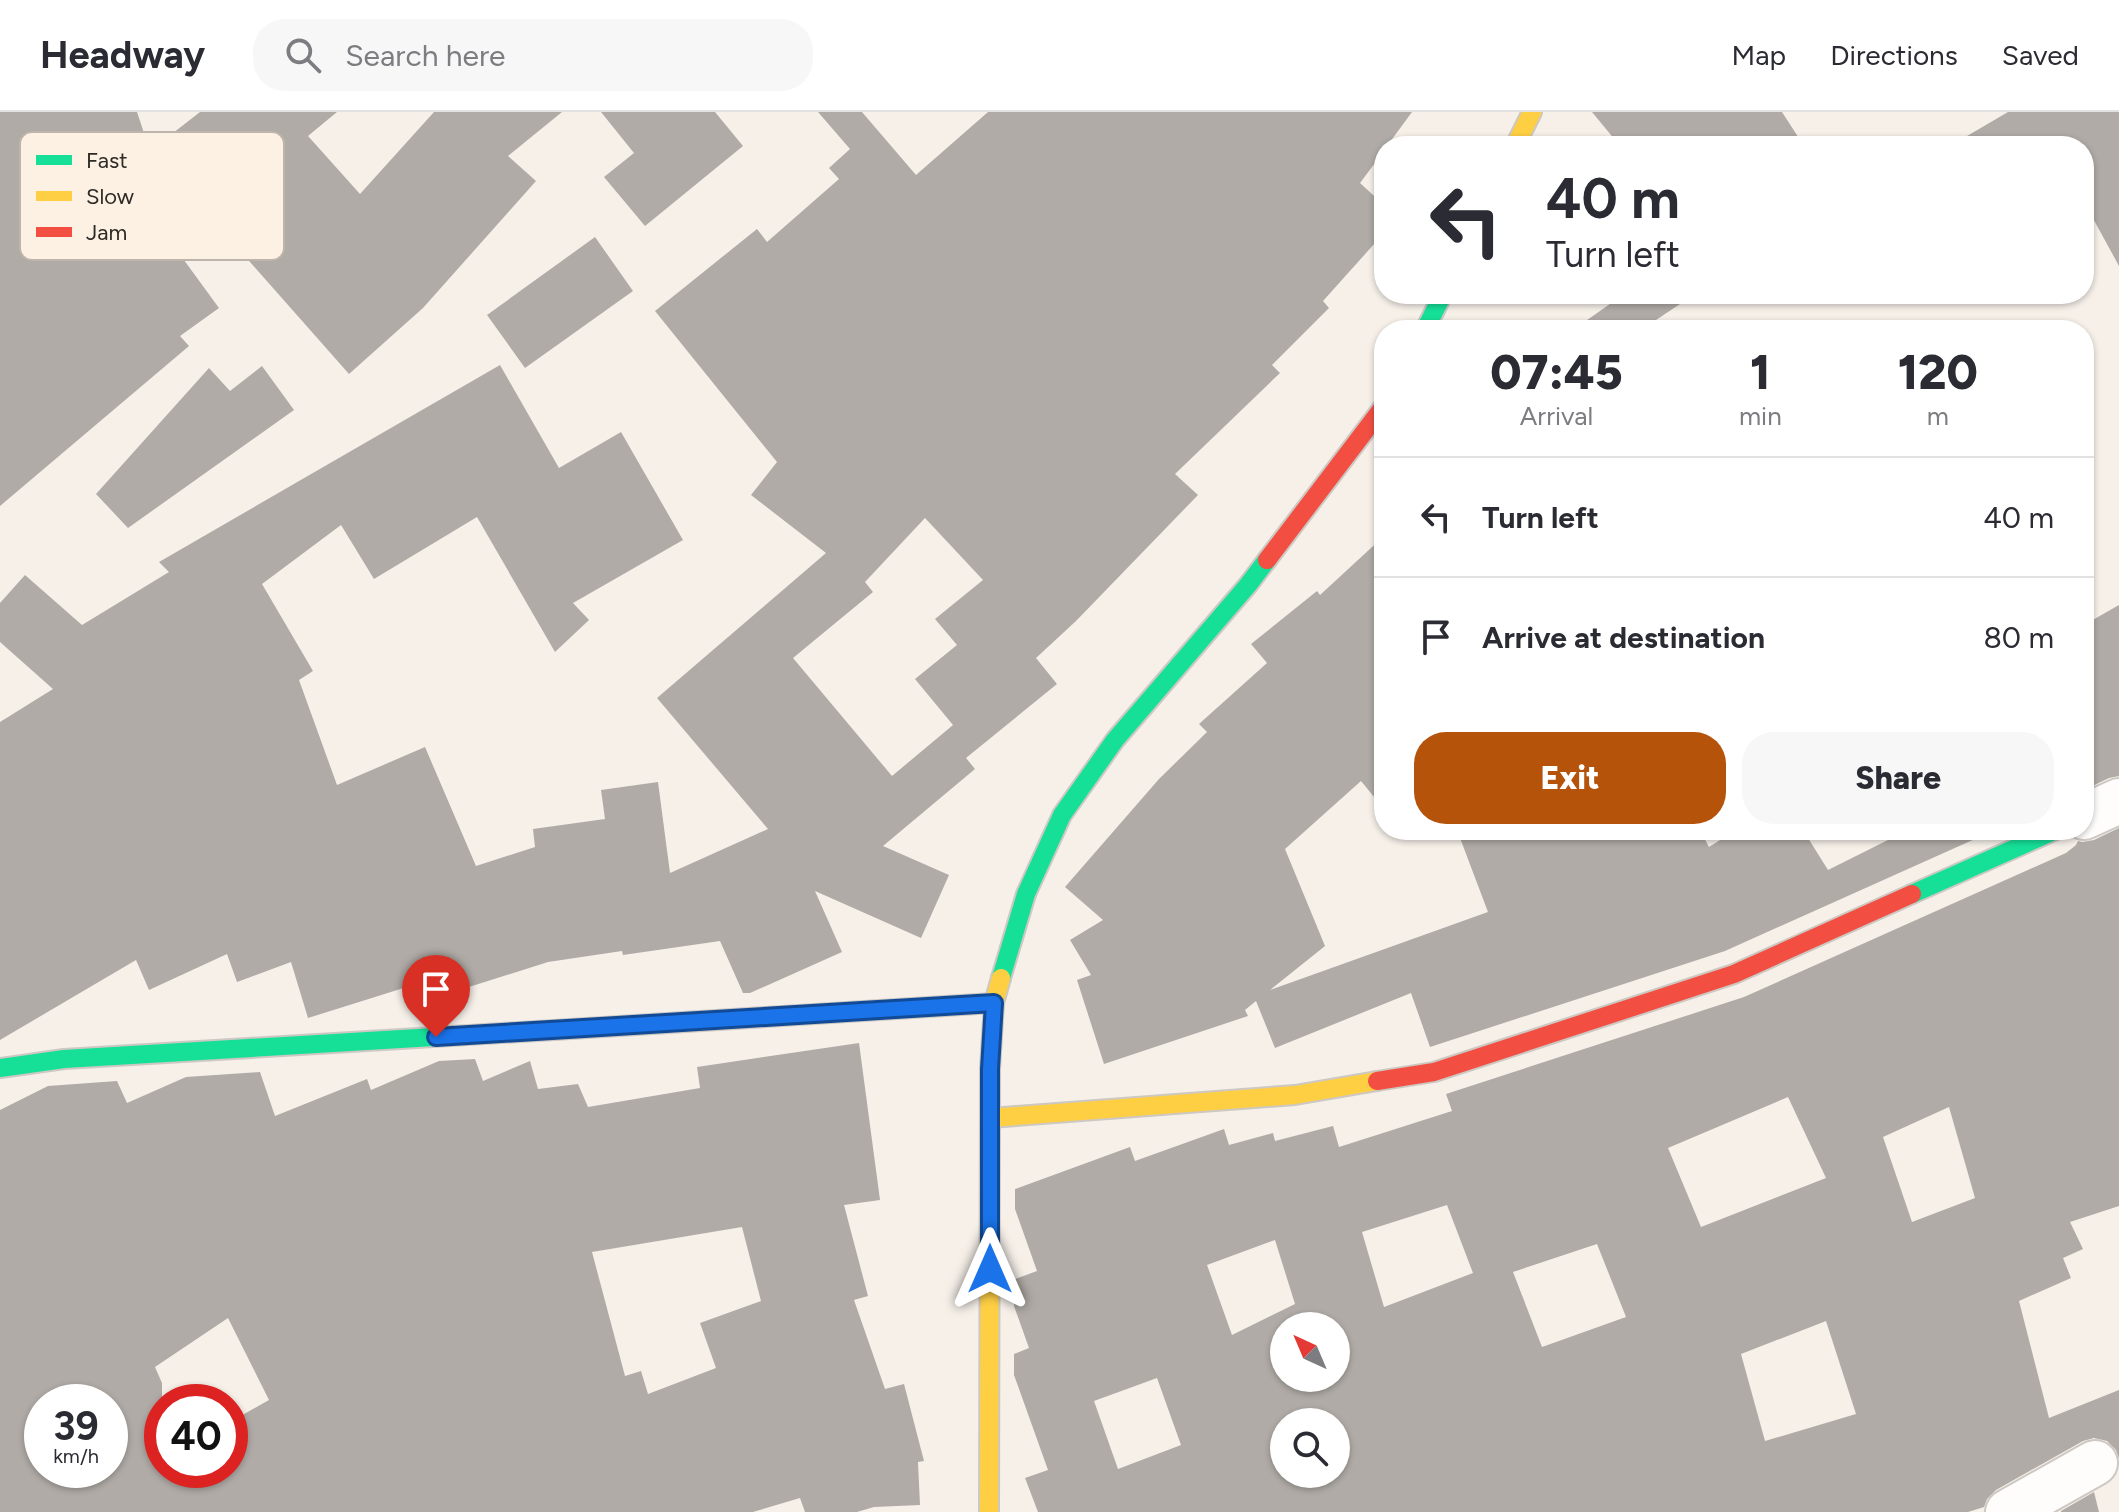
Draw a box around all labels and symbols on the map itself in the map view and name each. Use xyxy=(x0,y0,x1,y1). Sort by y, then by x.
legend xyxy=(20,132,284,260)
text: Fast xyxy=(86,147,128,174)
text: Slow xyxy=(86,183,135,210)
text: Jam xyxy=(86,219,127,246)
pin xyxy=(402,955,470,1037)
position arrow xyxy=(948,1227,1032,1311)
north arrow xyxy=(1270,1312,1350,1392)
speed limit sign: 40 xyxy=(144,1384,248,1488)

